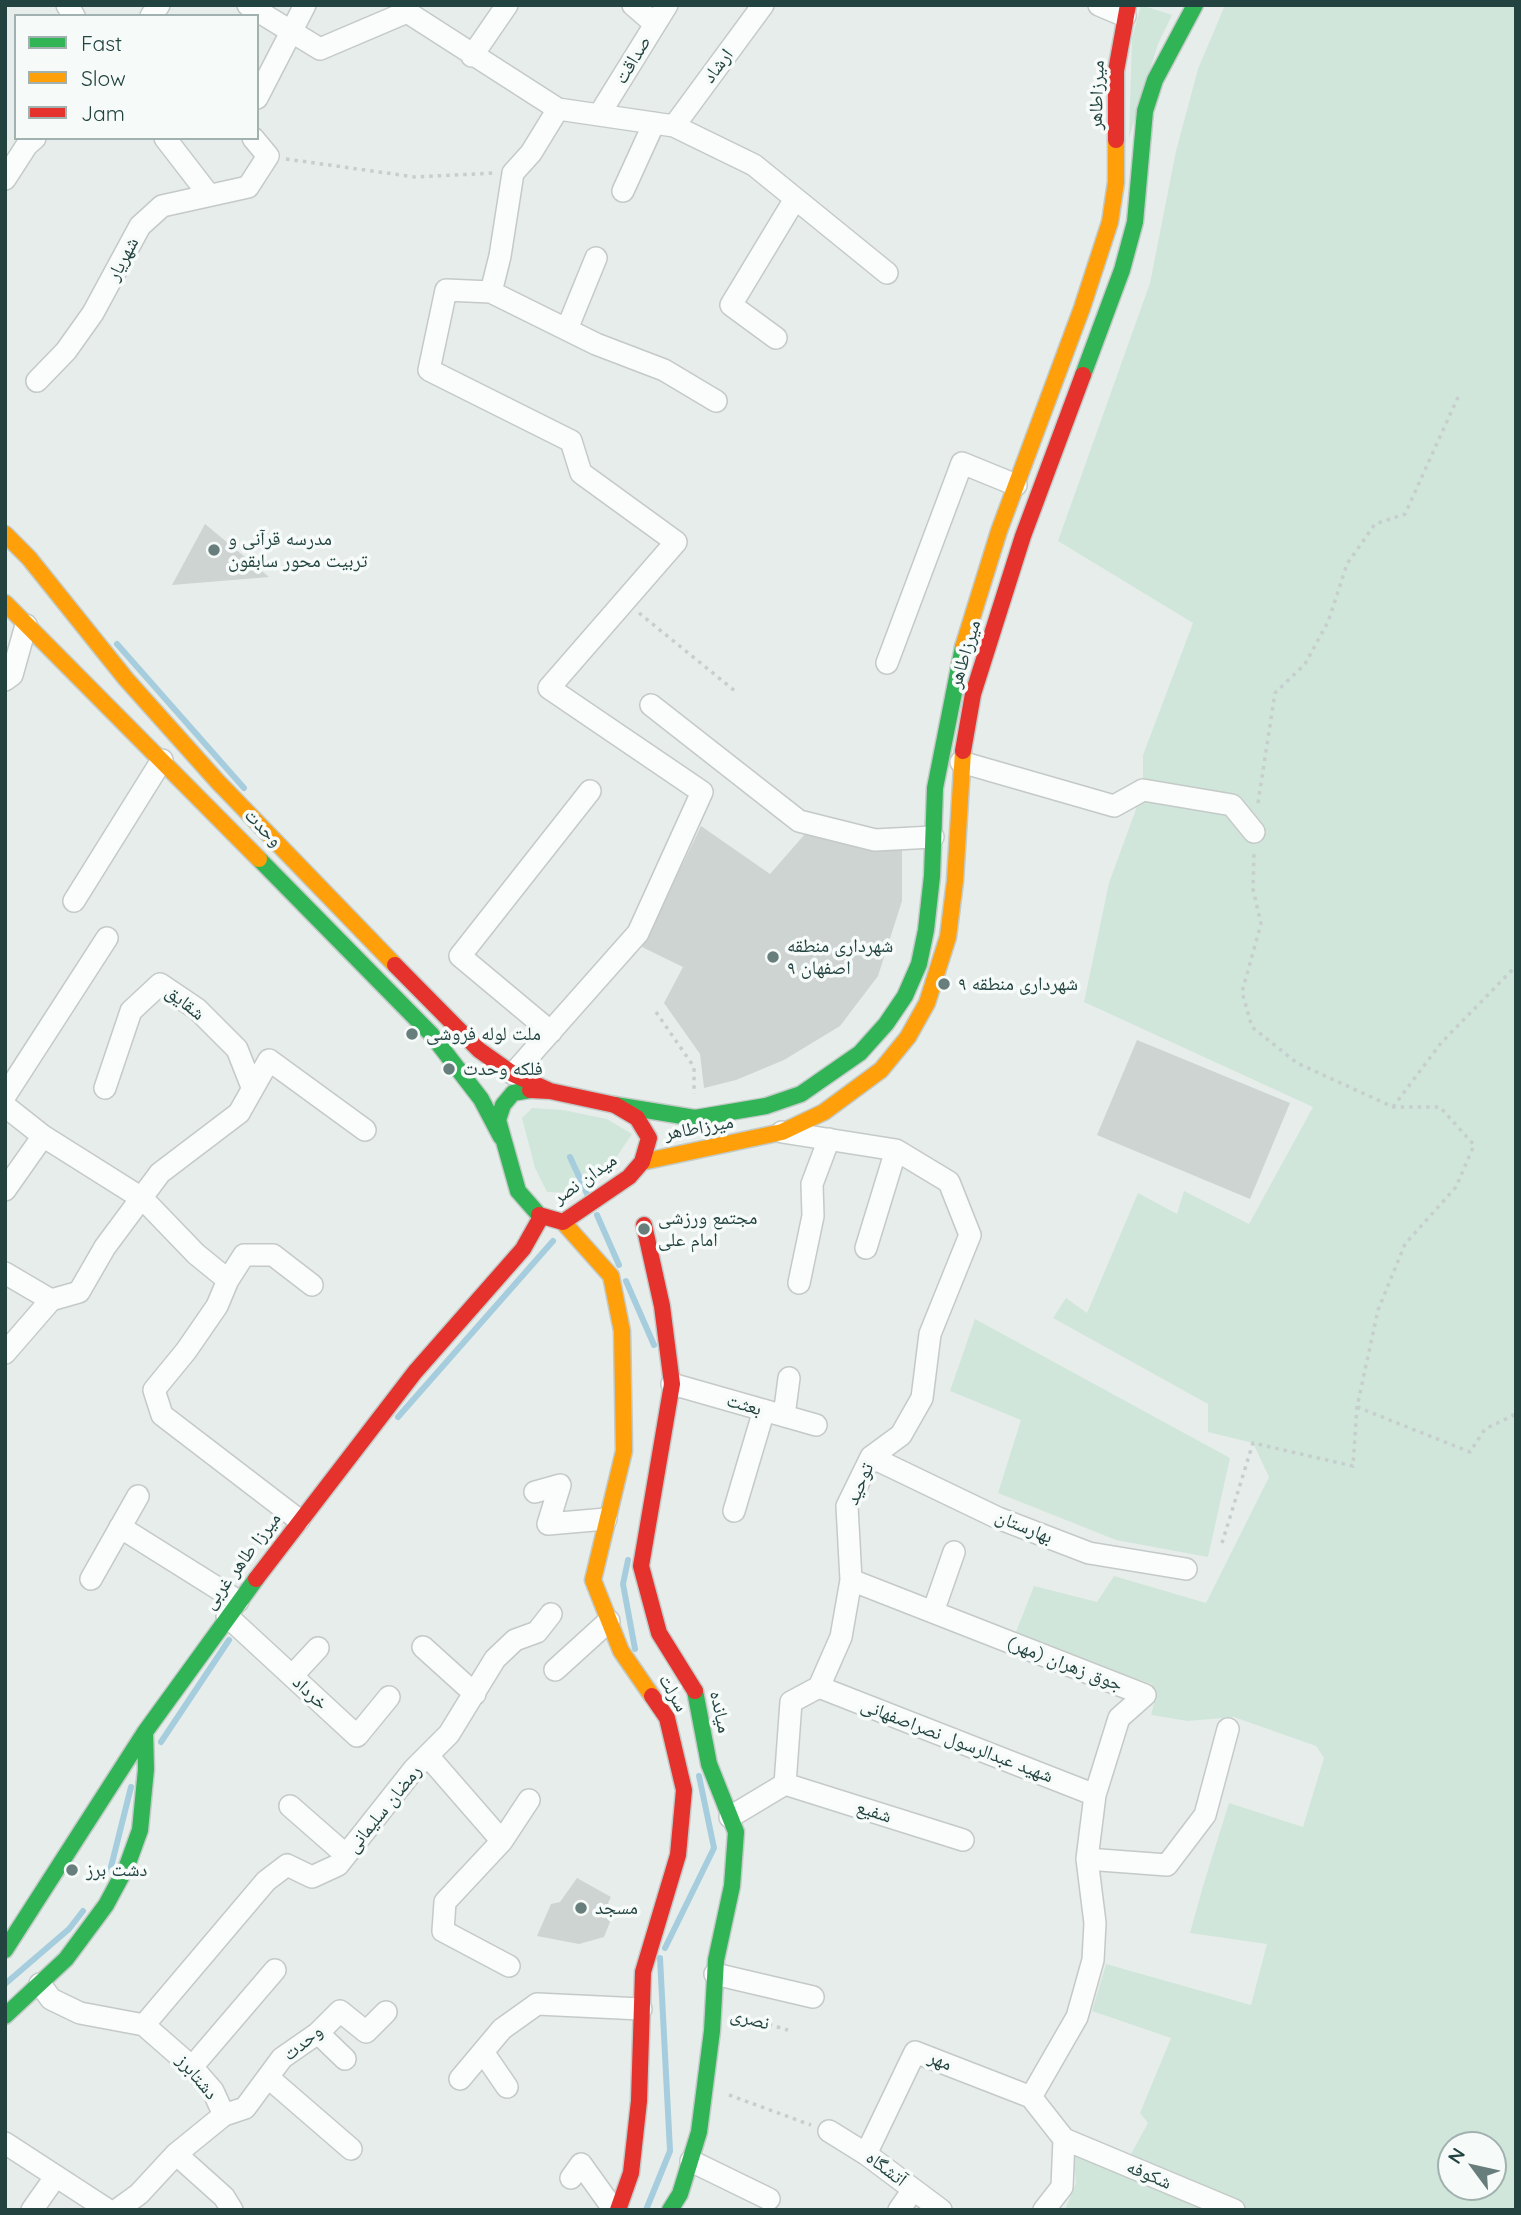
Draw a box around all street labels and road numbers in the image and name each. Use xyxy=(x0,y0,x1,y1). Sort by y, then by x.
street label: صداقت xyxy=(610,32,656,88)
street label: ارشاد xyxy=(698,44,738,88)
street label: میرزاطاهر xyxy=(1084,60,1110,130)
street label: شهریار xyxy=(102,233,144,285)
street label: میرزاطاهر xyxy=(944,617,986,691)
street label: وحدت xyxy=(239,804,287,852)
street label: شقایق xyxy=(161,981,209,1025)
street label: میرزاطاهر xyxy=(663,1111,735,1145)
street label: میدان نصر xyxy=(549,1149,621,1209)
street label: بعثت xyxy=(724,1389,764,1421)
street label: توحید xyxy=(841,1460,879,1508)
street label: بهارستان xyxy=(992,1505,1056,1549)
street label: میرزا طاهر غربی xyxy=(198,1508,286,1614)
street label: جوق زهران (مهر) xyxy=(1004,1632,1126,1696)
street label: سرلت xyxy=(653,1670,693,1716)
street label: خرداد xyxy=(288,1671,332,1715)
street label: میانده xyxy=(704,1689,736,1735)
street label: شهید عبدالرسول نصراصفهانی xyxy=(858,1694,1056,1788)
street label: رمضان سلیمانی xyxy=(342,1760,426,1858)
street label: شفیع xyxy=(853,1796,895,1828)
street label: نصری xyxy=(728,2003,772,2035)
street label: وحدت xyxy=(278,2020,328,2066)
street label: مهر xyxy=(925,2046,955,2076)
street label: دشتابرز xyxy=(171,2050,223,2104)
street label: آتشگاه xyxy=(861,2146,911,2192)
street label: شکوفه xyxy=(1123,2155,1175,2195)

